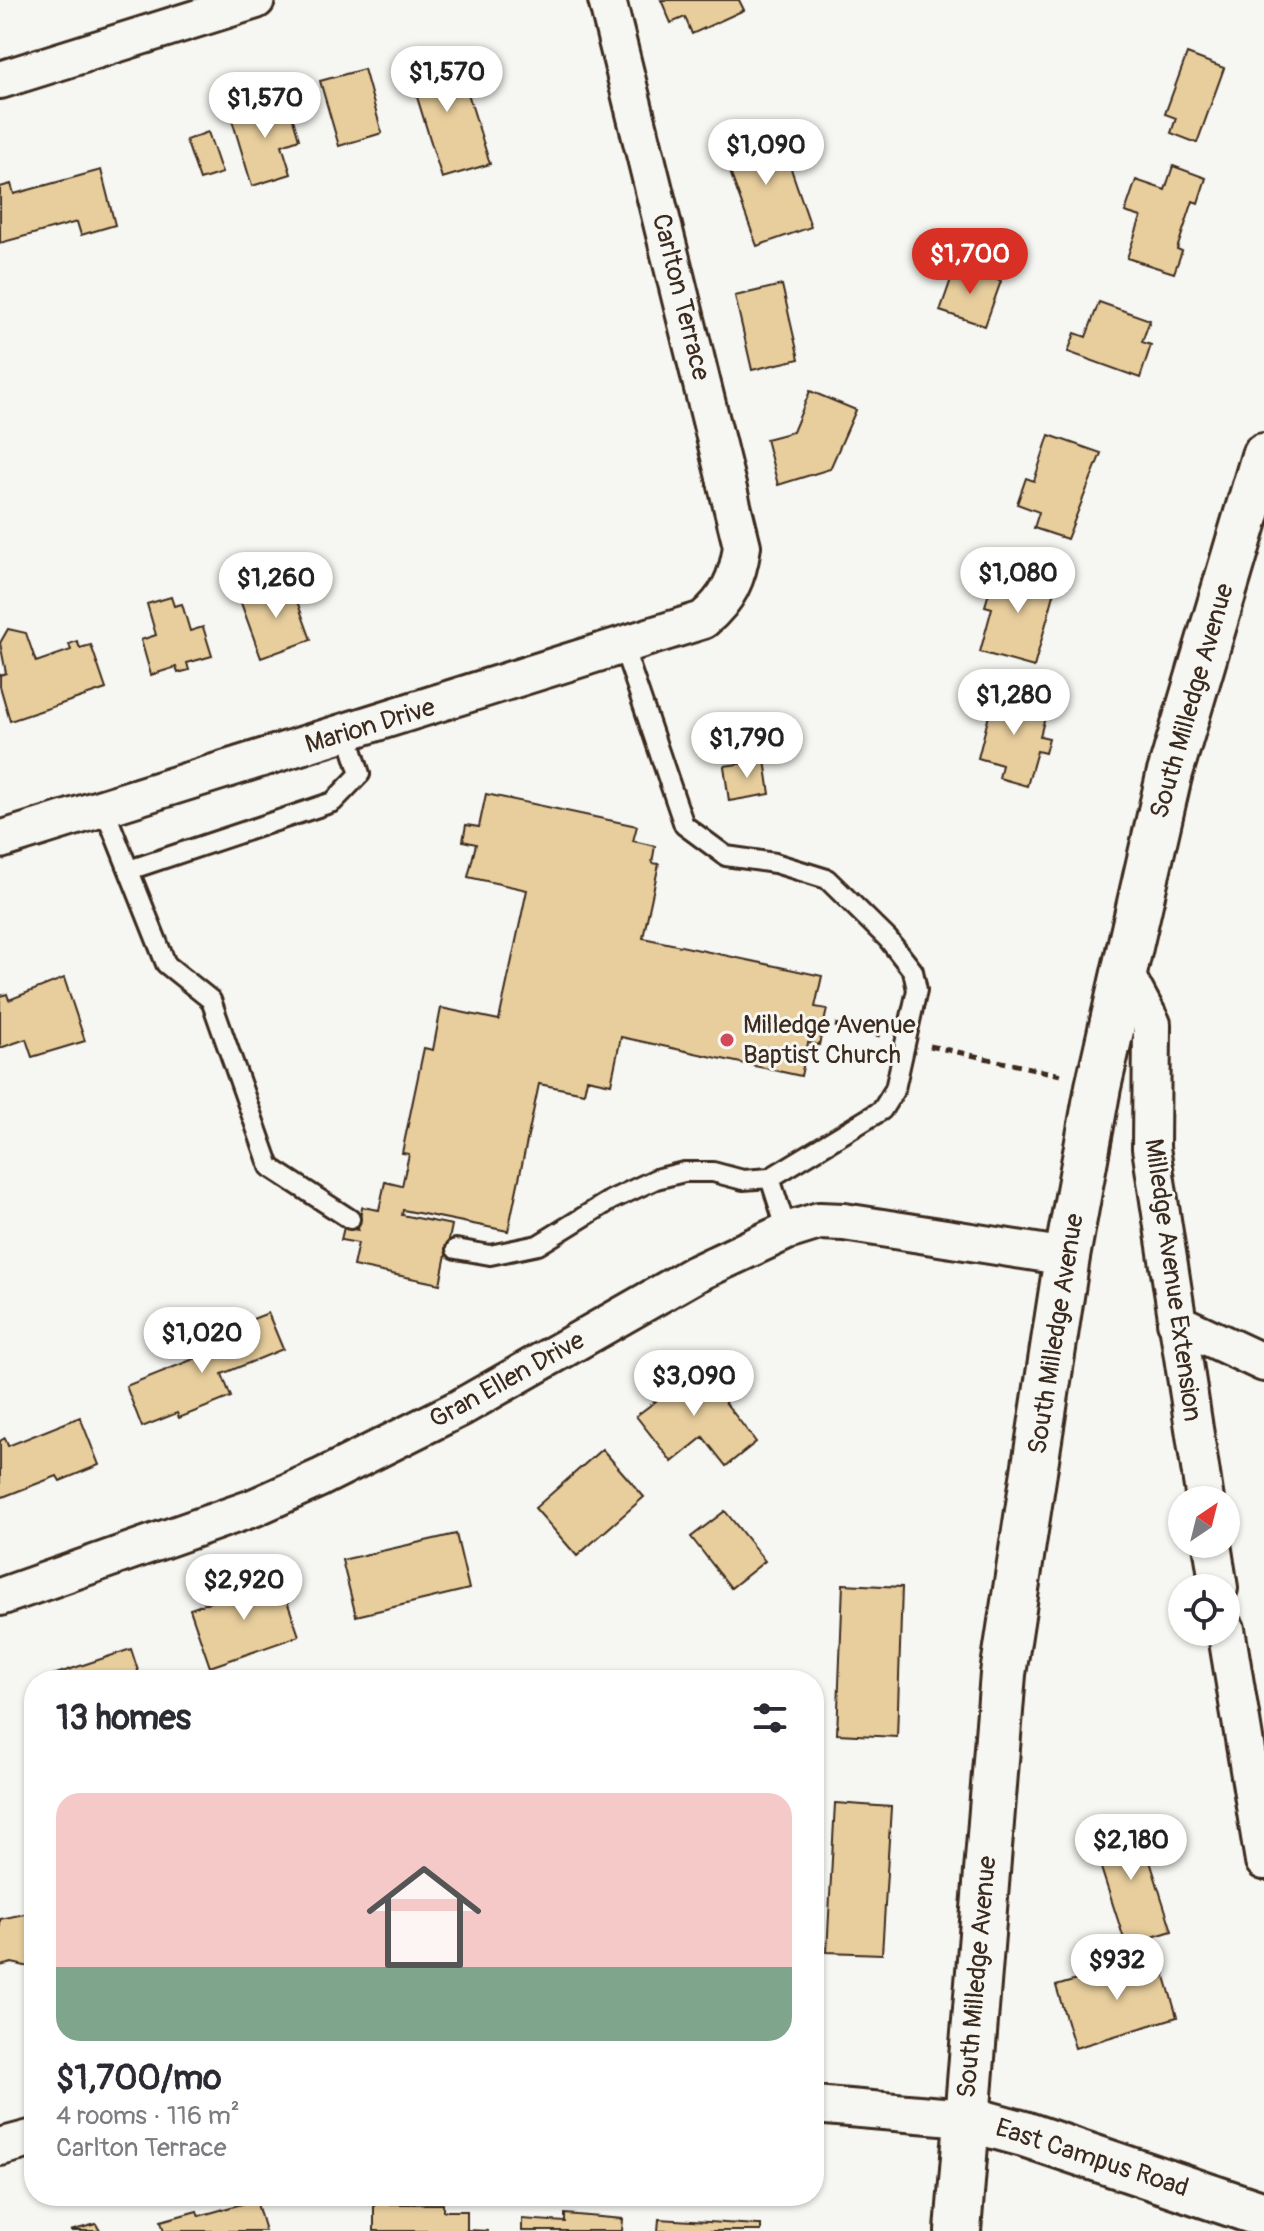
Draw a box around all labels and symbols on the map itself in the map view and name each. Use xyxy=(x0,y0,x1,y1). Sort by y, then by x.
pin: $1,570 xyxy=(382,46,512,114)
pin: $1,570 xyxy=(200,72,330,140)
pin: $1,090 xyxy=(701,119,831,187)
street label: Carlton Terrace xyxy=(645,210,717,384)
pin: $1,700 xyxy=(905,228,1035,296)
pin: $1,080 xyxy=(953,547,1083,615)
pin: $1,260 xyxy=(211,552,341,620)
street label: South Milledge Avenue xyxy=(1143,580,1241,822)
pin: $1,280 xyxy=(949,669,1079,737)
street label: Marion Drive xyxy=(301,691,439,761)
pin: $1,790 xyxy=(682,712,812,780)
place label: Milledge Avenue Baptist Church xyxy=(743,1009,916,1071)
marker: Milledge Avenue Baptist Church xyxy=(718,1031,736,1049)
street label: Milledge Avenue Extension xyxy=(1137,1137,1209,1423)
street label: South Milledge Avenue xyxy=(1021,1211,1091,1457)
pin: $1,020 xyxy=(137,1307,267,1375)
street label: Gran Ellen Drive xyxy=(424,1324,590,1436)
pin: $3,090 xyxy=(629,1350,759,1418)
north arrow xyxy=(1168,1486,1240,1558)
pin: $2,920 xyxy=(179,1554,309,1622)
pin: $2,180 xyxy=(1066,1814,1196,1882)
street label: South Milledge Avenue xyxy=(950,1854,1004,2099)
pin: $932 xyxy=(1070,1934,1164,2002)
street label: East Campus Road xyxy=(991,2112,1193,2204)

